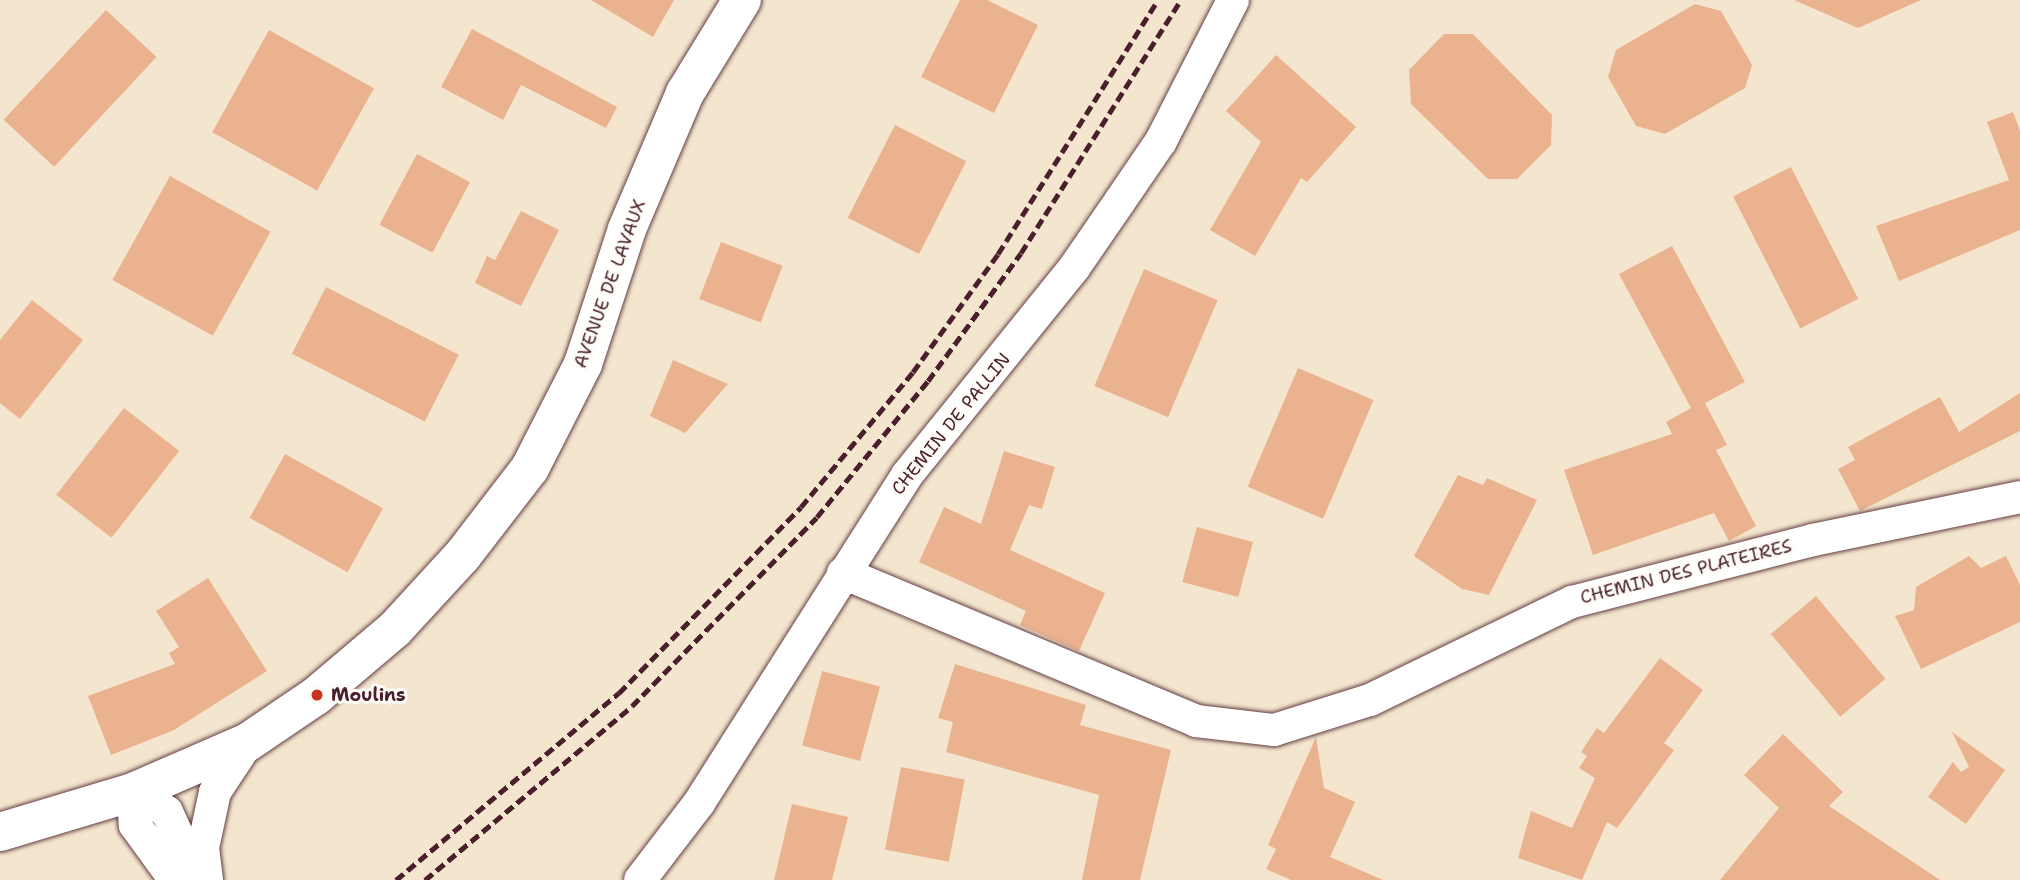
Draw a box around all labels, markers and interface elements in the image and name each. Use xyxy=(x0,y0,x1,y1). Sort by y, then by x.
street label: AVENUE DE LAVAUX xyxy=(570,197,650,371)
street label: CHEMIN DE PALLIN xyxy=(887,349,1015,499)
street label: CHEMIN DES PLATEIRES xyxy=(1578,535,1794,609)
place label: Moulins xyxy=(331,684,405,706)
marker: Moulins xyxy=(309,687,325,703)

